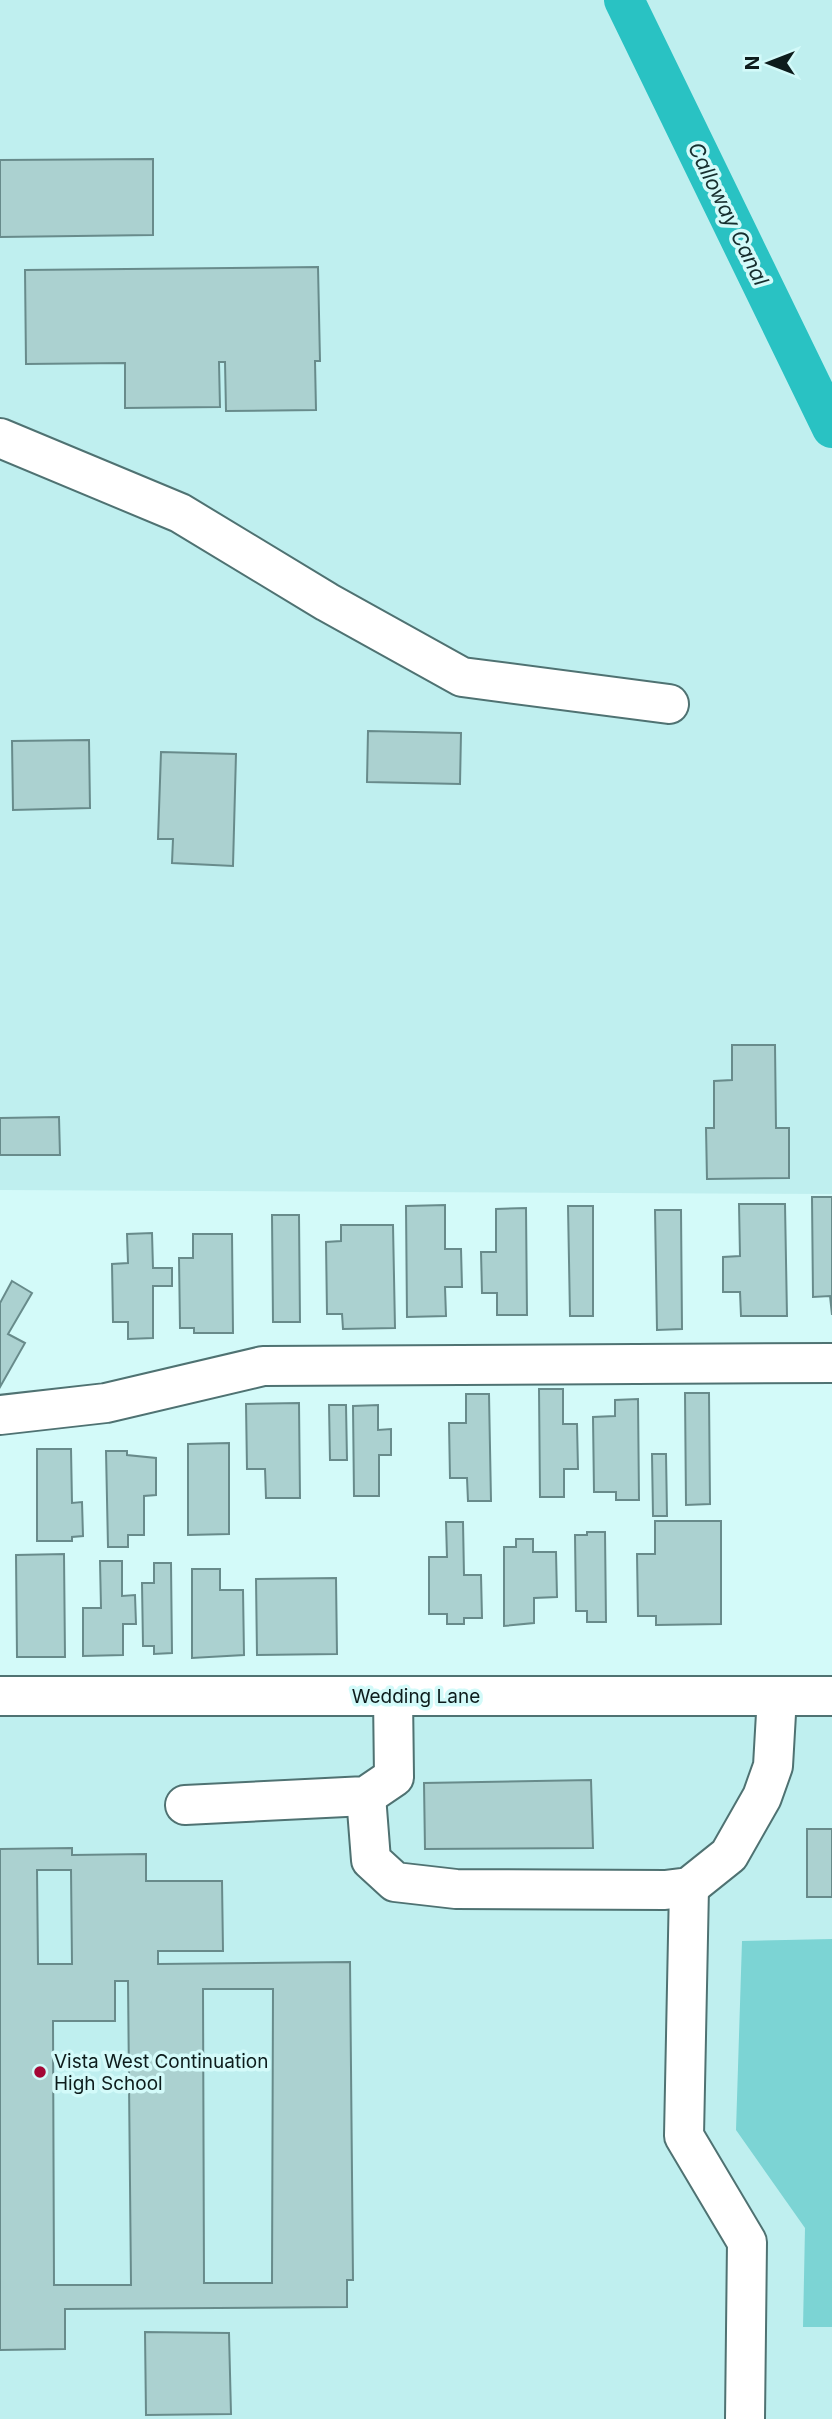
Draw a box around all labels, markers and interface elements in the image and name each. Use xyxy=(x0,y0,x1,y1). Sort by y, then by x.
north arrow xyxy=(734,28,804,98)
text: N xyxy=(741,56,764,70)
water label: Calloway Canal xyxy=(683,138,774,290)
street label: Wedding Lane xyxy=(352,1685,480,1708)
place label: Vista West Continuation High School xyxy=(54,2050,268,2095)
marker: Vista West Continuation High School xyxy=(32,2064,48,2080)

